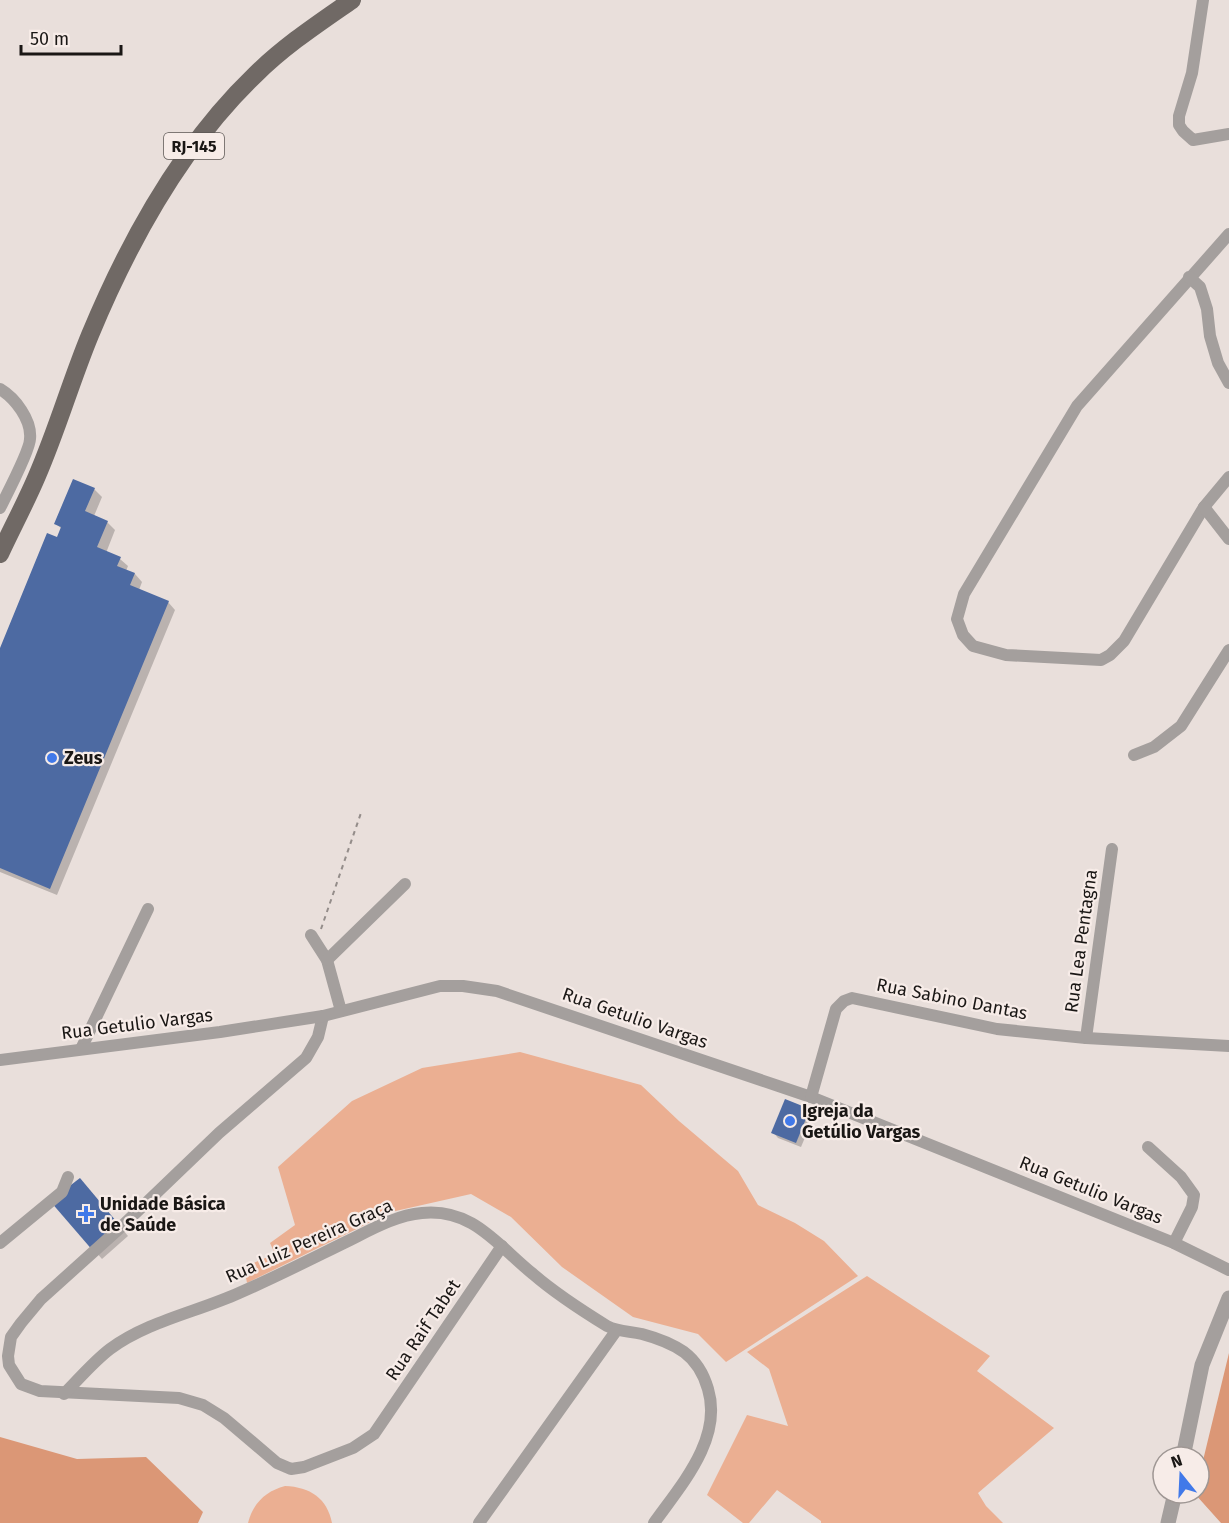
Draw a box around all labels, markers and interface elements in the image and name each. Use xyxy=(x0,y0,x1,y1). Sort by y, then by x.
scale bar xyxy=(21,18,122,56)
text: 50 m xyxy=(30,28,69,50)
road number: RJ-145 xyxy=(164,133,224,159)
place label: Zeus xyxy=(64,747,103,769)
marker: Zeus xyxy=(45,751,59,765)
street label: Rua Lea Pentagna xyxy=(1060,868,1102,1014)
street label: Rua Sabino Dantas xyxy=(875,974,1029,1024)
street label: Rua Getulio Vargas xyxy=(559,983,711,1053)
street label: Rua Getulio Vargas xyxy=(60,1004,214,1044)
place label: Igreja da Getúlio Vargas xyxy=(802,1100,921,1143)
marker: Igreja da Getúlio Vargas xyxy=(783,1114,797,1128)
street label: Rua Getulio Vargas xyxy=(1016,1151,1166,1229)
place label: Unidade Básica de Saúde xyxy=(100,1193,226,1236)
street label: Rua Luiz Pereira Graça xyxy=(222,1194,396,1288)
marker: Unidade Básica de Saúde xyxy=(77,1205,95,1223)
street label: Rua Raif Tabet xyxy=(381,1275,465,1385)
north arrow xyxy=(1151,1445,1211,1505)
text: N xyxy=(1169,1451,1184,1472)

